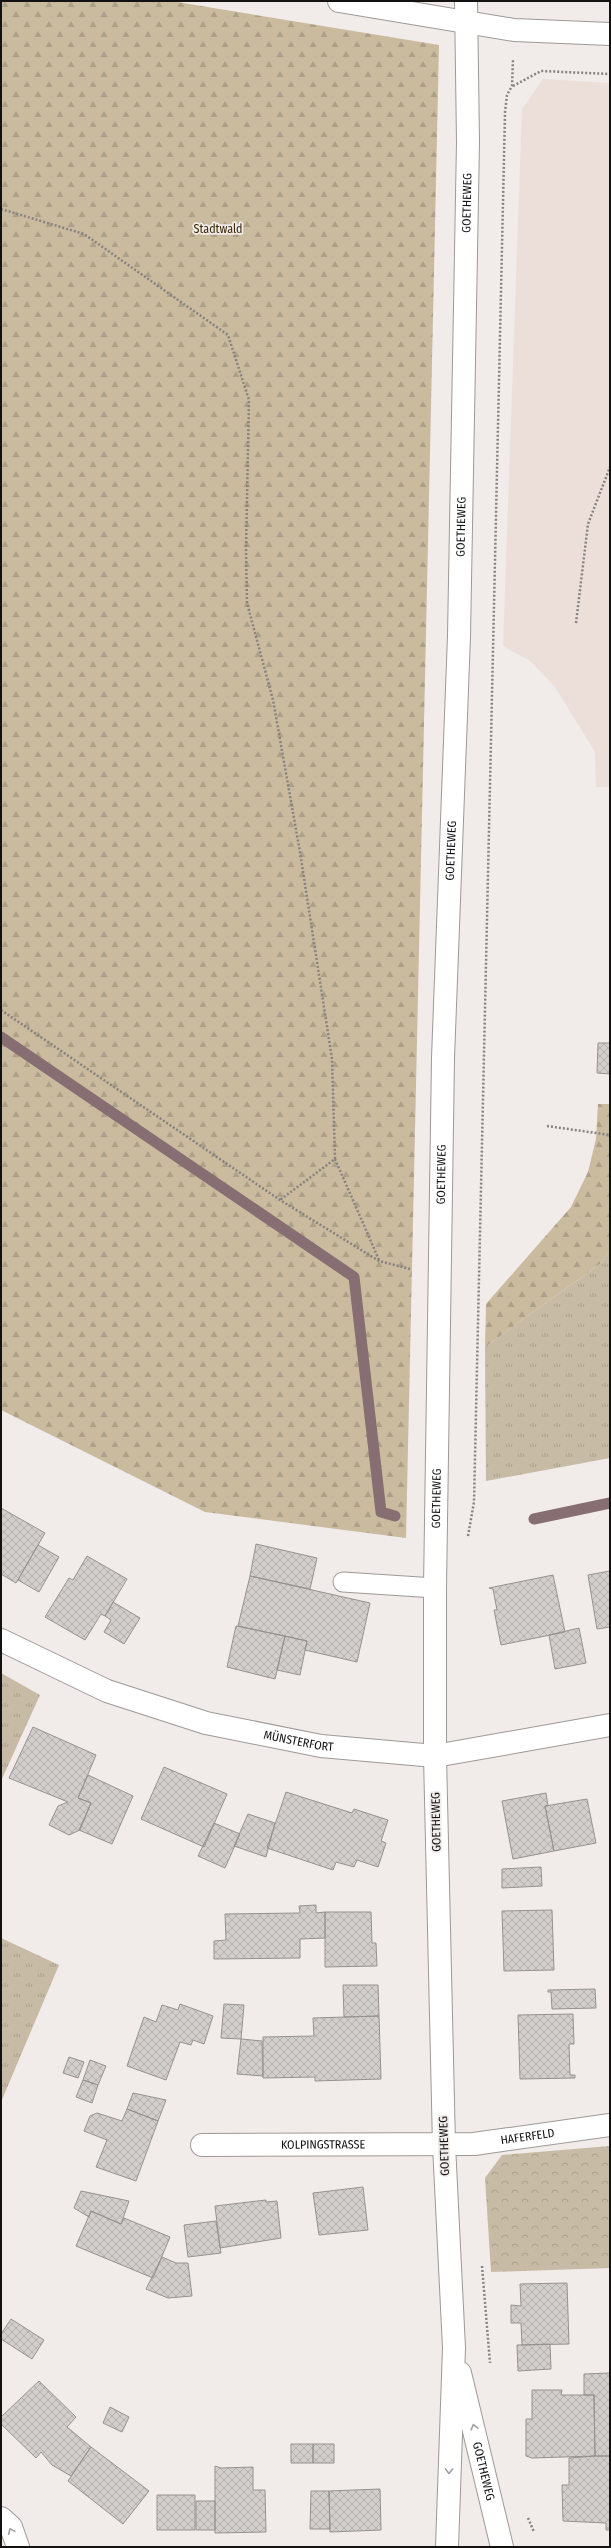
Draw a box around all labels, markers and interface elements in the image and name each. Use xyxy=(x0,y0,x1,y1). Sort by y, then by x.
street label: GOETHEWEG xyxy=(459,173,474,233)
park label: Stadtwald xyxy=(193,222,243,236)
street label: GOETHEWEG xyxy=(453,497,469,557)
street label: GOETHEWEG xyxy=(443,820,459,881)
street label: GOETHEWEG xyxy=(434,1144,449,1205)
street label: GOETHEWEG xyxy=(429,1468,444,1529)
street label: MÜNSTERFORT xyxy=(262,1727,334,1754)
street label: GOETHEWEG xyxy=(428,1792,444,1852)
street label: GOETHEWEG xyxy=(436,2116,452,2176)
street label: HAFERFELD xyxy=(500,2126,555,2147)
street label: KOLPINGSTRASSE xyxy=(281,2137,365,2152)
one-way arrow xyxy=(470,2424,478,2431)
street label: GOETHEWEG xyxy=(470,2440,498,2502)
one-way arrow xyxy=(445,2468,454,2474)
one-way arrow xyxy=(8,2528,16,2535)

